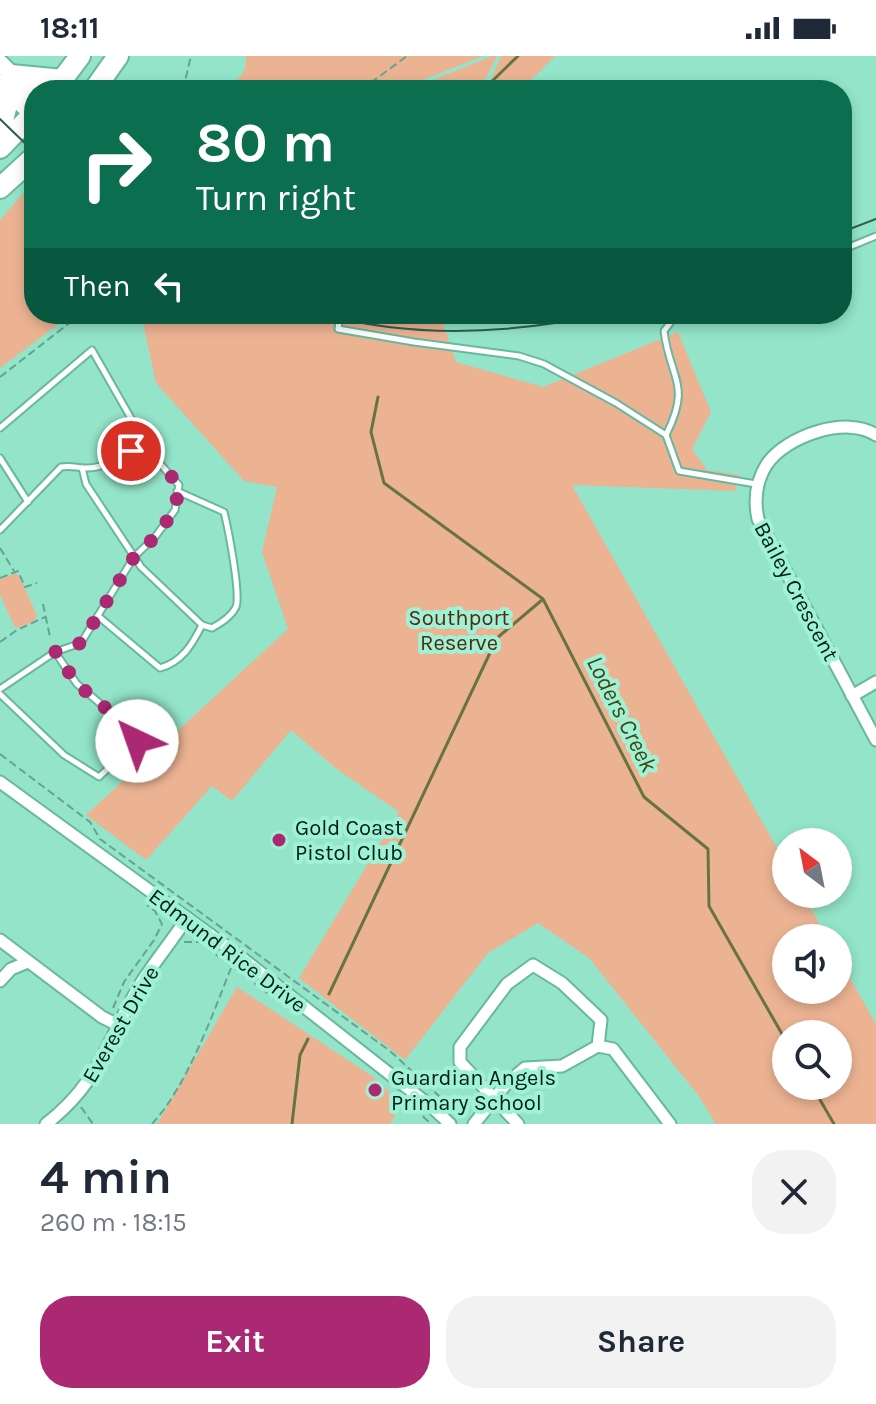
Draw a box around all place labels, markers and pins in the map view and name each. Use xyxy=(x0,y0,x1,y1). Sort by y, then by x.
pin xyxy=(97,417,165,485)
place label: Gold Coast Pistol Club xyxy=(295,815,403,866)
marker: Gold Coast Pistol Club xyxy=(270,831,288,849)
place label: Guardian Angels Primary School xyxy=(391,1065,556,1116)
marker: Guardian Angels Primary School xyxy=(366,1081,384,1099)

